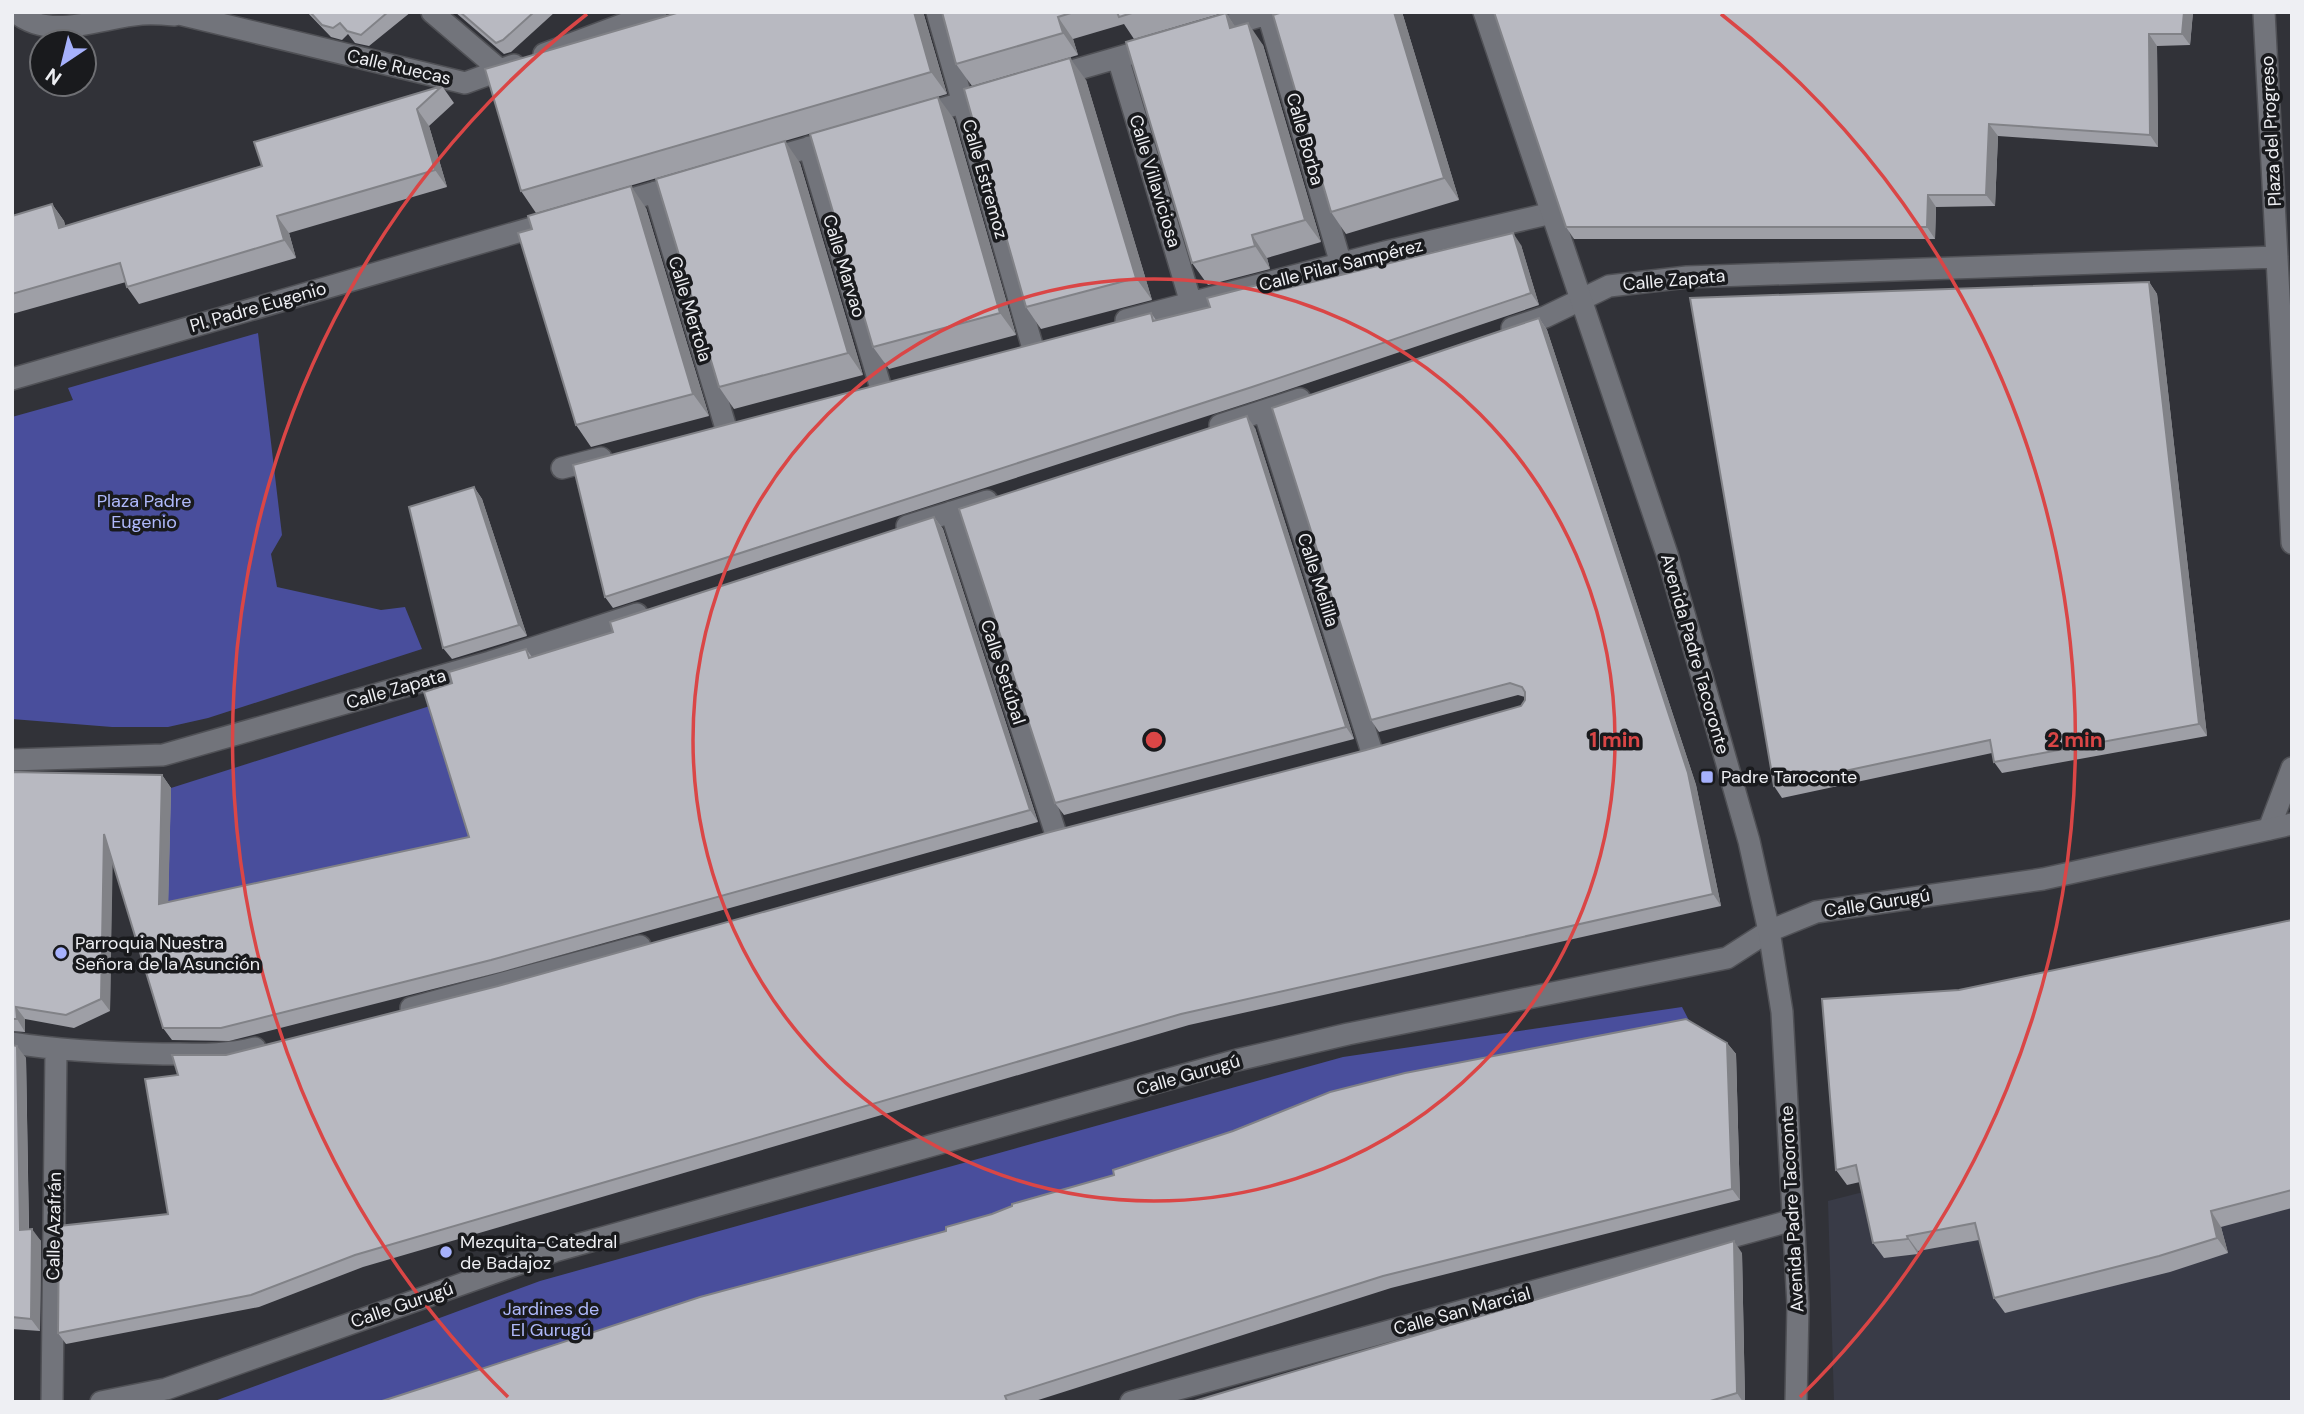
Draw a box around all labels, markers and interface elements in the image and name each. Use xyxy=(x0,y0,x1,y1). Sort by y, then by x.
north arrow xyxy=(28,28,98,98)
street label: Calle Ruecas xyxy=(345,43,453,91)
street label: Plaza del Progreso xyxy=(2255,55,2287,207)
text: N xyxy=(41,62,66,91)
street label: Calle Borba xyxy=(1280,90,1330,188)
street label: Calle Villaviciosa xyxy=(1123,112,1187,250)
street label: Calle Estremoz xyxy=(956,117,1014,241)
street label: Calle Marvao xyxy=(817,211,871,321)
street label: Calle Pilar Sampérez xyxy=(1256,233,1426,297)
street label: Calle Mertola xyxy=(663,253,717,365)
street label: Calle Zapata xyxy=(1622,264,1726,296)
street label: Pl. Padre Eugenio xyxy=(187,276,329,338)
park label: Plaza Padre Eugenio xyxy=(97,489,191,534)
street label: Calle Melilla xyxy=(1292,530,1344,630)
street label: Avenida Padre Tacoronte xyxy=(1655,551,1735,757)
street label: Calle Setúbal xyxy=(975,617,1031,727)
street label: Calle Zapata xyxy=(343,663,449,715)
text: 1 min xyxy=(1589,726,1641,754)
text: 2 min xyxy=(2047,726,2103,754)
centre of rings xyxy=(1142,728,1166,752)
place label: Padre Taroconte xyxy=(1721,765,1857,789)
marker: Padre Taroconte xyxy=(1699,769,1715,785)
street label: Calle Gurugú xyxy=(1822,883,1932,923)
place label: Parroquia Nuestra Señora de la Asunción xyxy=(75,931,260,976)
marker: Parroquia Nuestra Señora de la Asunción xyxy=(53,945,69,961)
street label: Calle Gurugú xyxy=(1133,1049,1243,1101)
street label: Avenida Padre Tacoronte xyxy=(1775,1105,1809,1313)
street label: Calle Azafrán xyxy=(41,1171,67,1281)
place label: Mezquita-Catedral de Badajoz xyxy=(460,1230,617,1275)
marker: Mezquita-Catedral de Badajoz xyxy=(438,1244,454,1260)
street label: Calle Gurugú xyxy=(347,1276,457,1334)
street label: Calle San Marcial xyxy=(1391,1281,1533,1341)
park label: Jardines de El Gurugú xyxy=(503,1297,599,1342)

